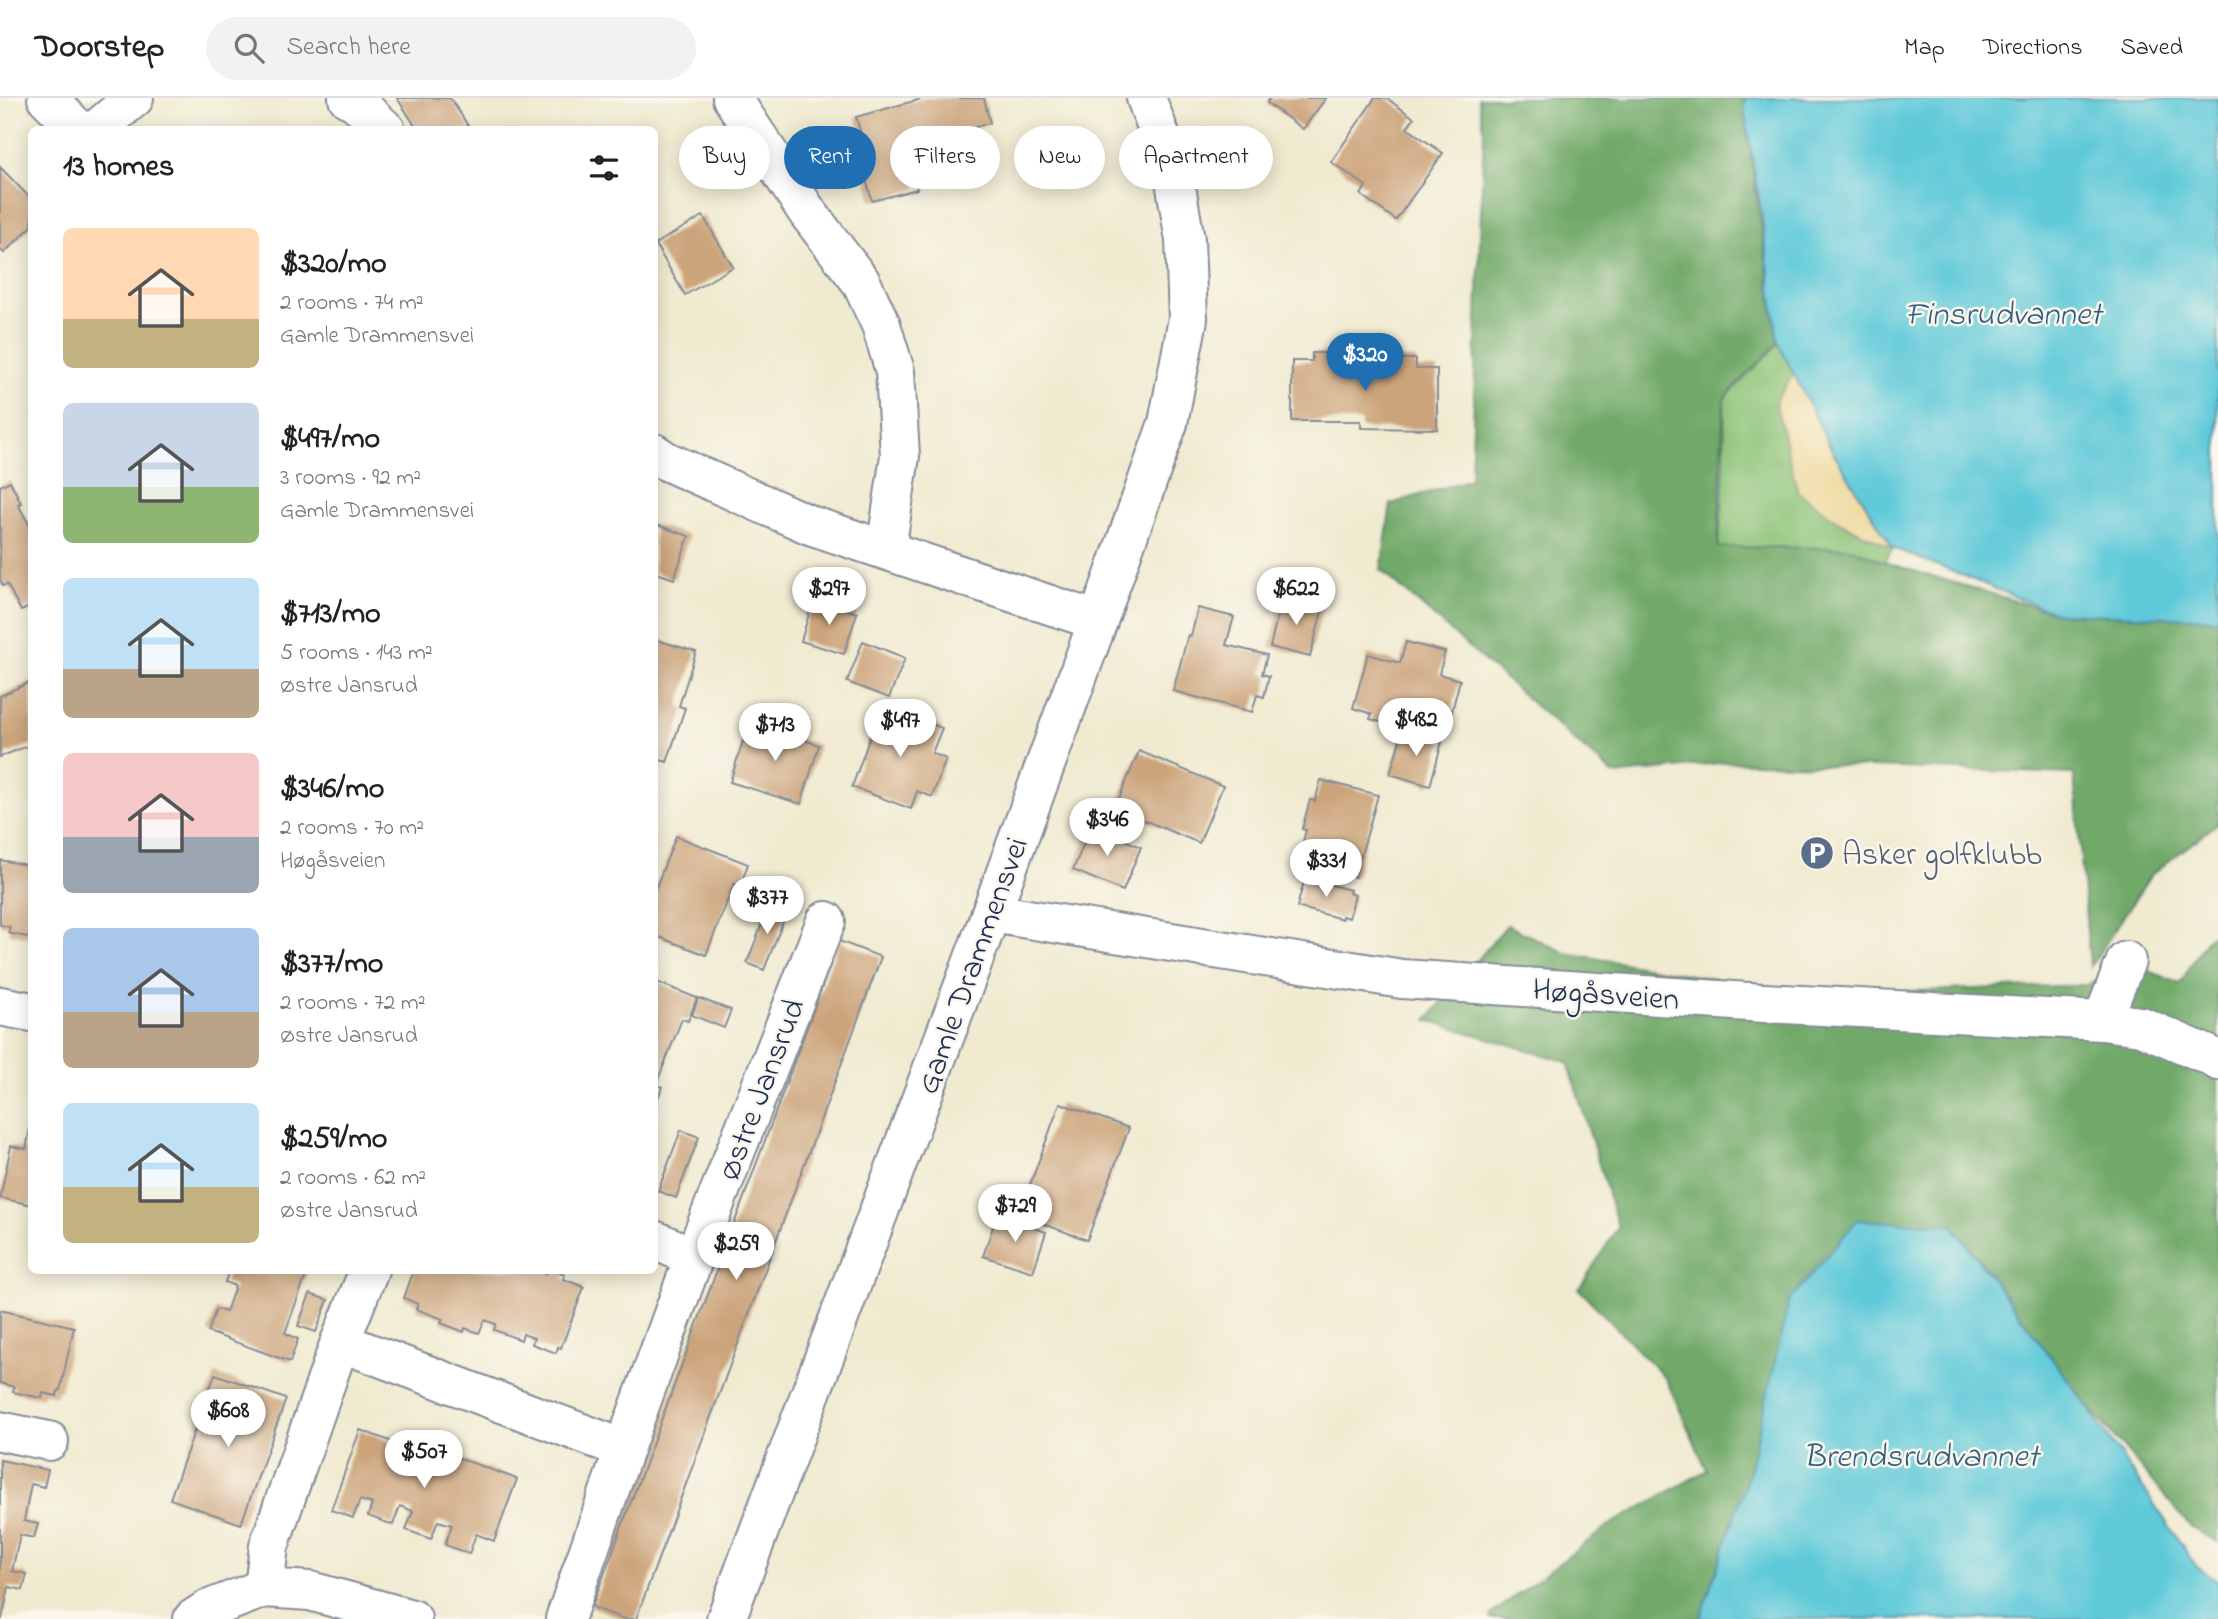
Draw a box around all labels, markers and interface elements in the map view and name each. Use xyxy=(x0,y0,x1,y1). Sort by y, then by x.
search box xyxy=(206,17,696,80)
text: Doorstep xyxy=(35,24,164,72)
icon: search xyxy=(230,29,268,67)
text: Search here xyxy=(286,29,411,67)
text: Map xyxy=(1904,31,1945,66)
text: Directions xyxy=(1983,31,2082,66)
text: Saved xyxy=(2120,31,2183,66)
chip: Buy xyxy=(679,126,770,189)
chip: Rent xyxy=(784,126,876,189)
chip: Filters xyxy=(890,126,1000,189)
chip: New xyxy=(1014,126,1105,189)
chip: Apartment xyxy=(1119,126,1273,189)
text: 13 homes xyxy=(63,146,174,190)
icon: filters xyxy=(585,149,623,187)
text: $320/mo xyxy=(280,243,387,287)
icon: home xyxy=(119,256,203,340)
text: 2 rooms · 74 m² xyxy=(280,287,424,320)
water label: Finsrudvannet xyxy=(1905,292,2104,340)
text: Gamle Drammensvei xyxy=(280,320,474,353)
pin: $320 xyxy=(1324,334,1406,393)
text: $320 xyxy=(1343,339,1387,372)
text: $497/mo xyxy=(280,418,380,462)
icon: home xyxy=(119,431,203,515)
text: 3 rooms · 92 m² xyxy=(280,462,421,495)
text: Gamle Drammensvei xyxy=(280,495,474,528)
pin: $297 xyxy=(788,568,870,627)
pin: $622 xyxy=(1255,568,1337,627)
text: $297 xyxy=(808,573,850,606)
text: $622 xyxy=(1273,573,1319,606)
text: $713/mo xyxy=(280,593,381,637)
icon: home xyxy=(119,606,203,690)
text: 5 rooms · 143 m² xyxy=(280,637,433,670)
text: Østre Jansrud xyxy=(280,670,418,703)
pin: $482 xyxy=(1375,698,1457,758)
pin: $497 xyxy=(859,700,941,759)
pin: $713 xyxy=(734,704,816,763)
text: $482 xyxy=(1394,704,1438,737)
text: $497 xyxy=(880,705,920,738)
text: $713 xyxy=(755,709,795,742)
text: $346/mo xyxy=(280,768,384,812)
icon: home xyxy=(119,781,203,865)
pin: $346 xyxy=(1066,798,1148,858)
text: $346 xyxy=(1085,804,1129,837)
text: 2 rooms · 70 m² xyxy=(280,812,424,845)
street label: Gamle Drammensvei xyxy=(906,831,1043,1101)
place label: Asker golfklubb xyxy=(1842,833,2042,880)
parking icon: Asker golfklubb xyxy=(1798,834,1836,872)
pin: $331 xyxy=(1285,840,1367,899)
text: Høgåsveien xyxy=(280,845,385,878)
text: $331 xyxy=(1306,845,1346,878)
pin: $377 xyxy=(726,876,808,936)
text: $377 xyxy=(746,882,788,915)
text: $377/mo xyxy=(280,943,383,987)
icon: home xyxy=(119,956,203,1040)
street label: Høgåsveien xyxy=(1531,968,1681,1025)
text: 2 rooms · 72 m² xyxy=(280,987,426,1020)
street label: Østre Jansrud xyxy=(707,992,820,1188)
text: Østre Jansrud xyxy=(280,1020,418,1053)
text: $259/mo xyxy=(280,1118,387,1162)
icon: home xyxy=(119,1131,203,1215)
text: 2 rooms · 62 m² xyxy=(280,1162,426,1195)
pin: $729 xyxy=(974,1184,1056,1244)
text: $729 xyxy=(994,1190,1036,1223)
text: Østre Jansrud xyxy=(280,1195,418,1228)
pin: $259 xyxy=(695,1222,777,1282)
text: $259 xyxy=(713,1228,759,1261)
pin: $608 xyxy=(187,1390,269,1449)
text: $608 xyxy=(207,1395,249,1428)
pin: $507 xyxy=(383,1430,465,1490)
water label: Brendsrudvannet xyxy=(1803,1434,2042,1482)
text: $507 xyxy=(401,1436,447,1469)

